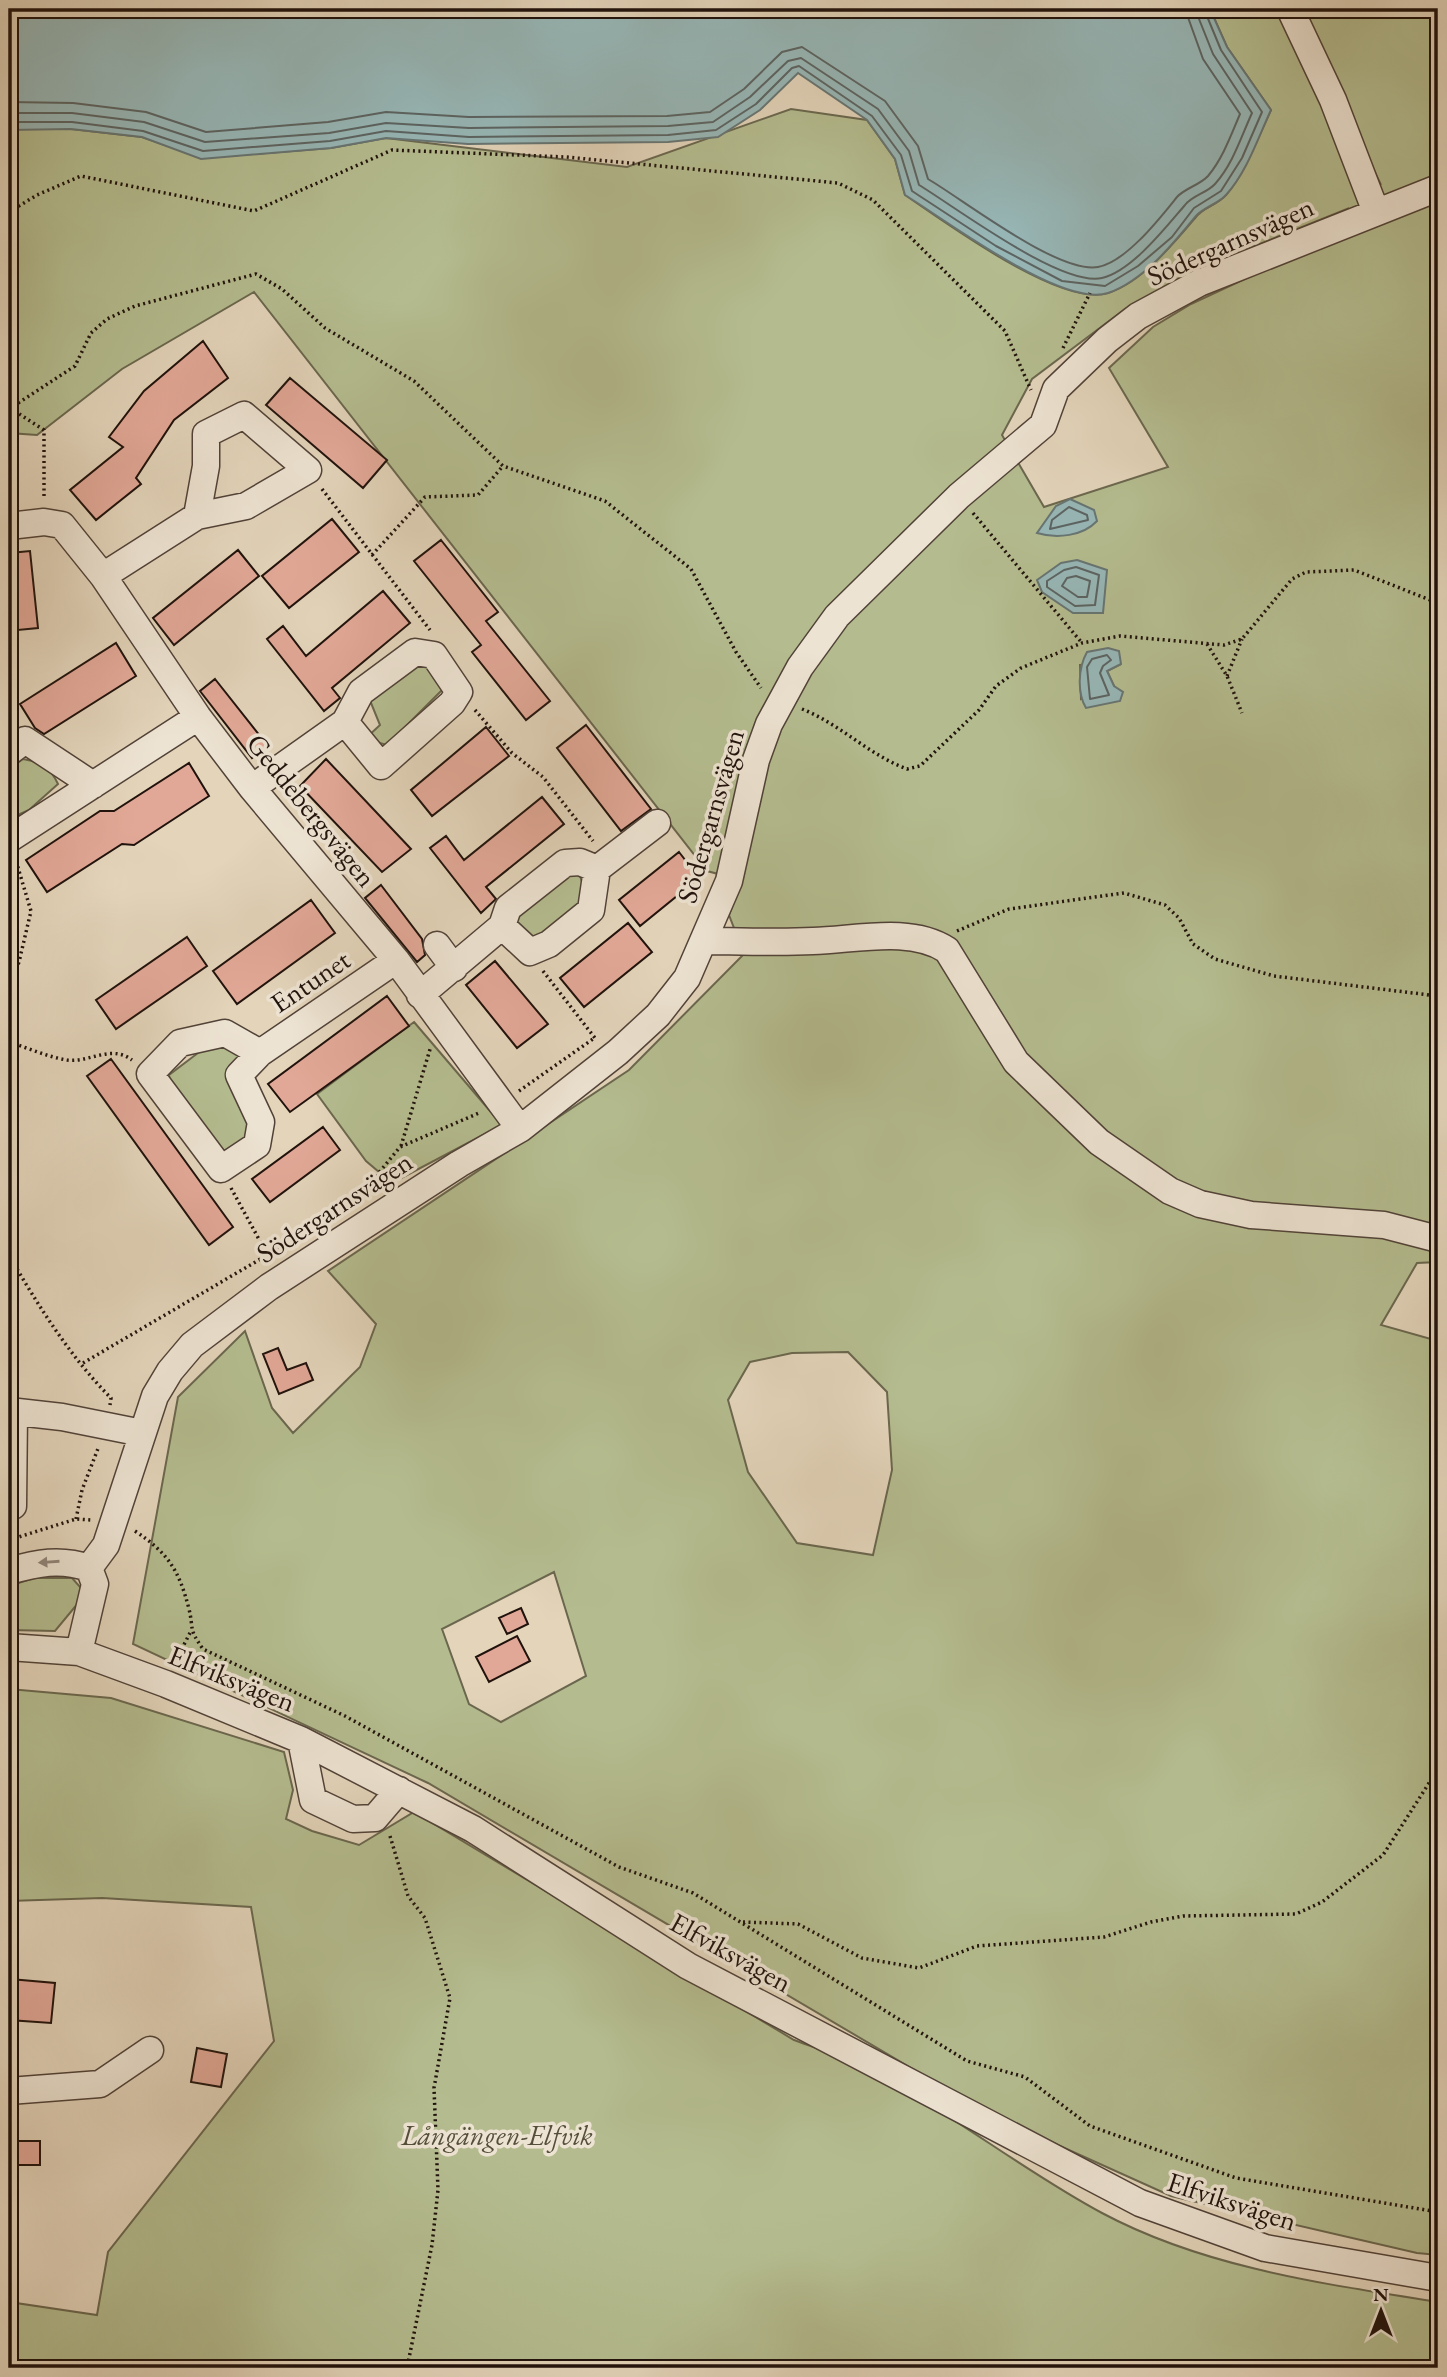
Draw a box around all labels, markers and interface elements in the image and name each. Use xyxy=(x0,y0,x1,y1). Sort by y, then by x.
street label: Södergarnsvägen xyxy=(1141,188,1319,294)
street label: Södergarnsvägen xyxy=(668,725,752,907)
street label: Geddebergsvägen xyxy=(239,726,385,894)
street label: Entunet xyxy=(263,941,357,1021)
street label: Södergarnsvägen xyxy=(249,1143,419,1271)
one-way arrow xyxy=(38,1557,60,1568)
street label: Elfviksvägen xyxy=(163,1636,301,1720)
street label: Elfviksvägen xyxy=(664,1904,798,2000)
park label: Långängen-Elfvik xyxy=(400,2117,593,2153)
street label: Elfviksvägen xyxy=(1163,2163,1301,2239)
north arrow xyxy=(1346,2276,1416,2346)
text: N xyxy=(1373,2282,1389,2307)

